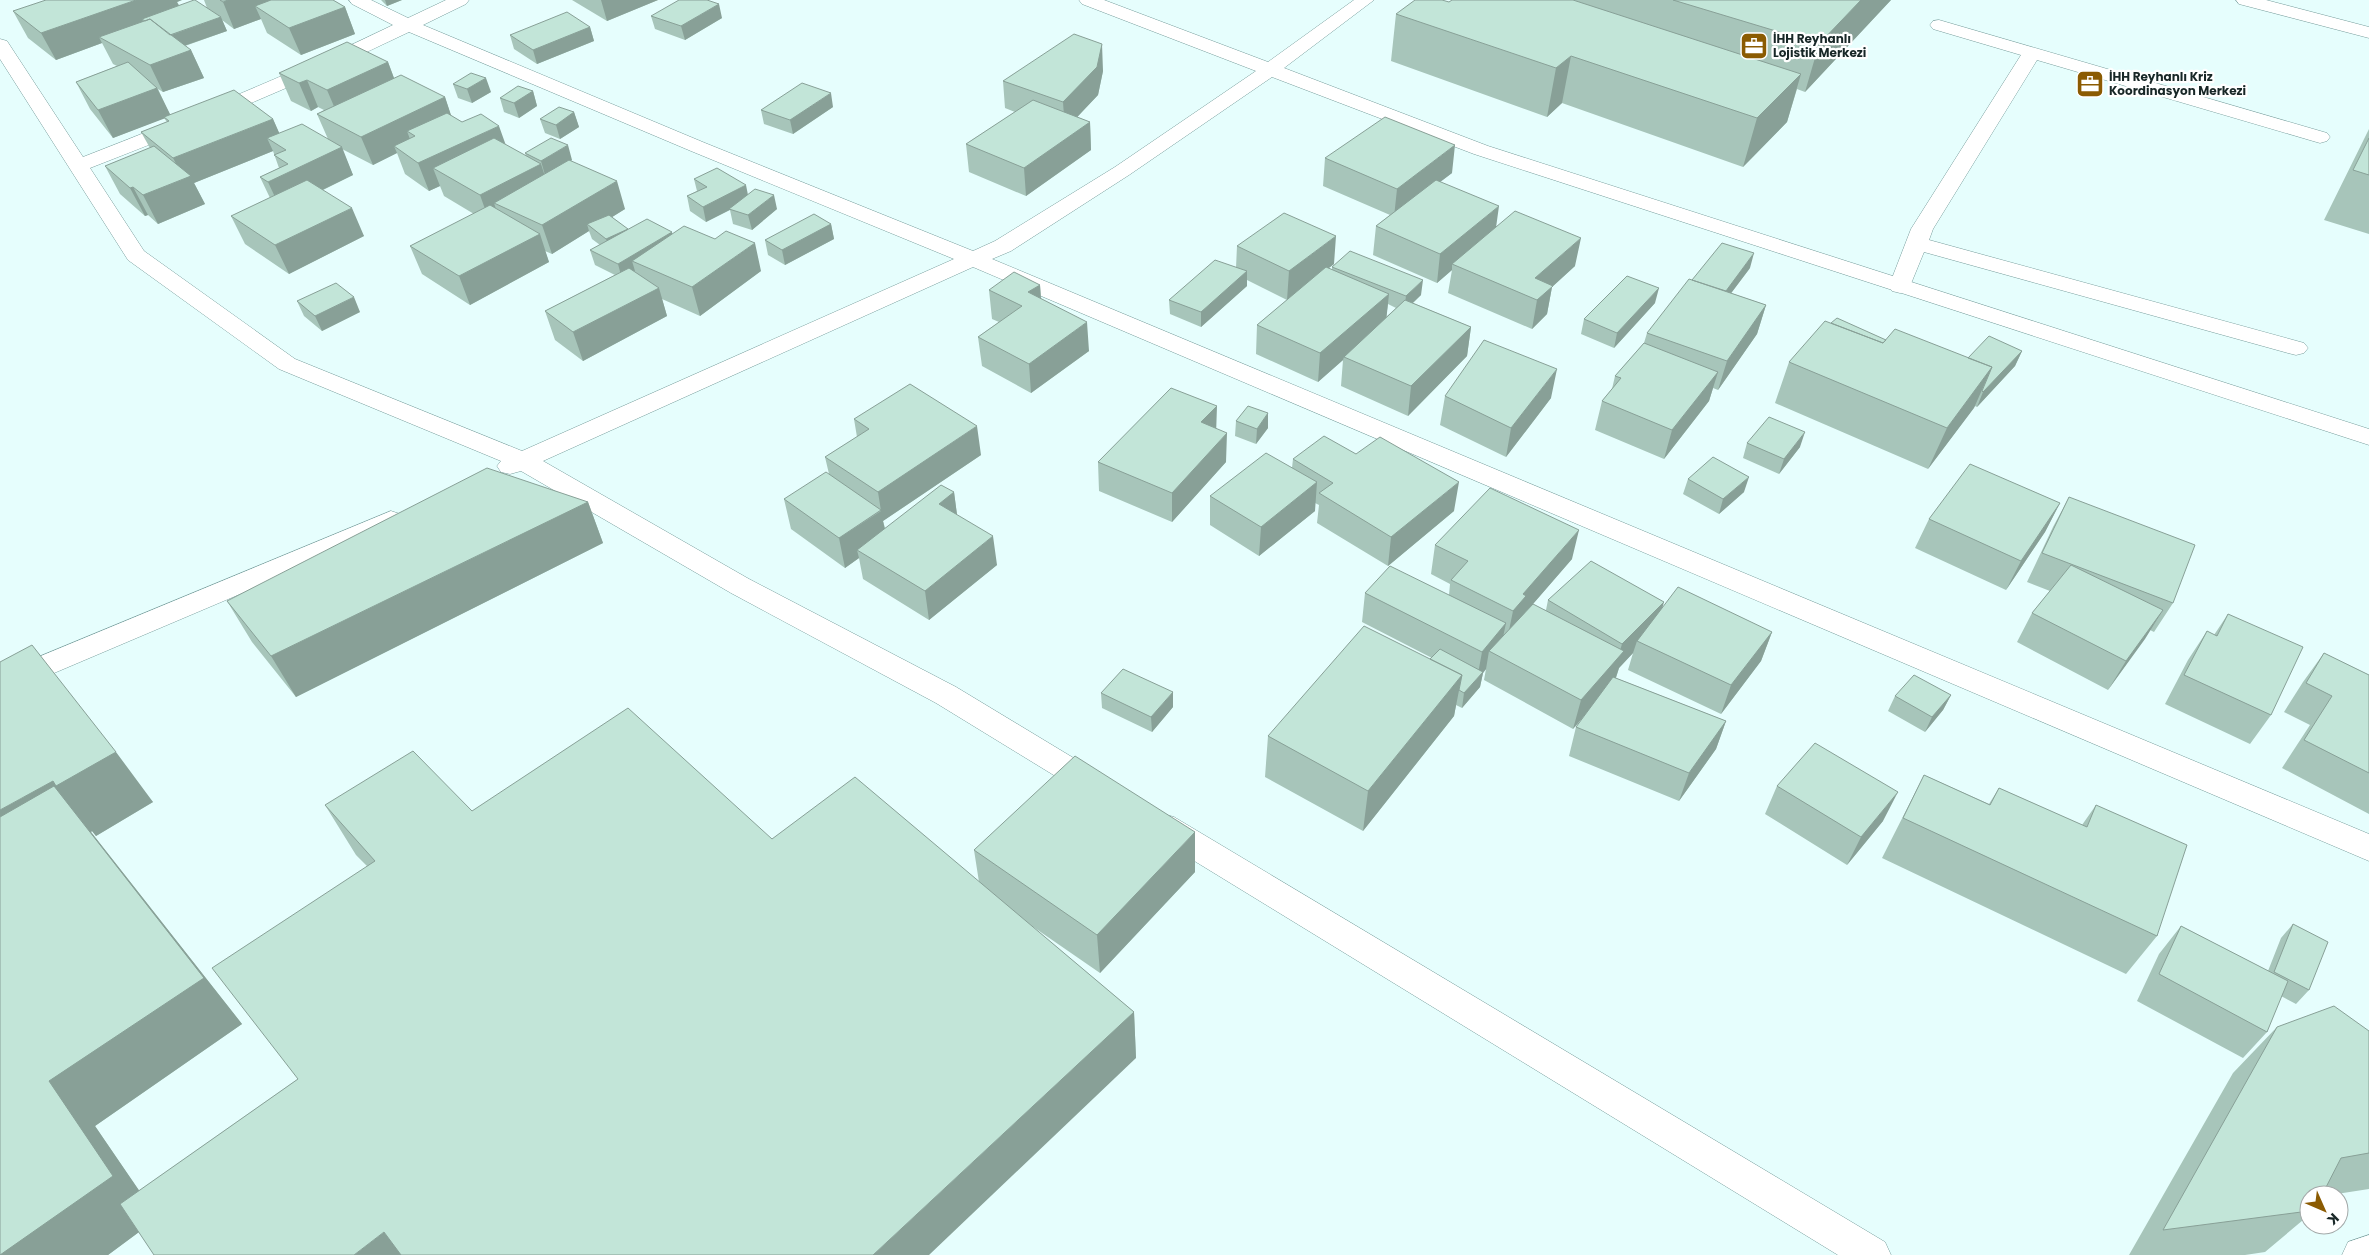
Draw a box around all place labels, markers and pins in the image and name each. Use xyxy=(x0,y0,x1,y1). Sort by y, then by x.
place label: İHH Reyhanlı Lojistik Merkezi xyxy=(1773,30,1866,61)
office icon: İHH Reyhanlı Lojistik Merkezi xyxy=(1739,31,1769,61)
place label: İHH Reyhanlı Kriz Koordinasyon Merkezi xyxy=(2109,68,2246,99)
office icon: İHH Reyhanlı Kriz Koordinasyon Merkezi xyxy=(2075,69,2105,99)

